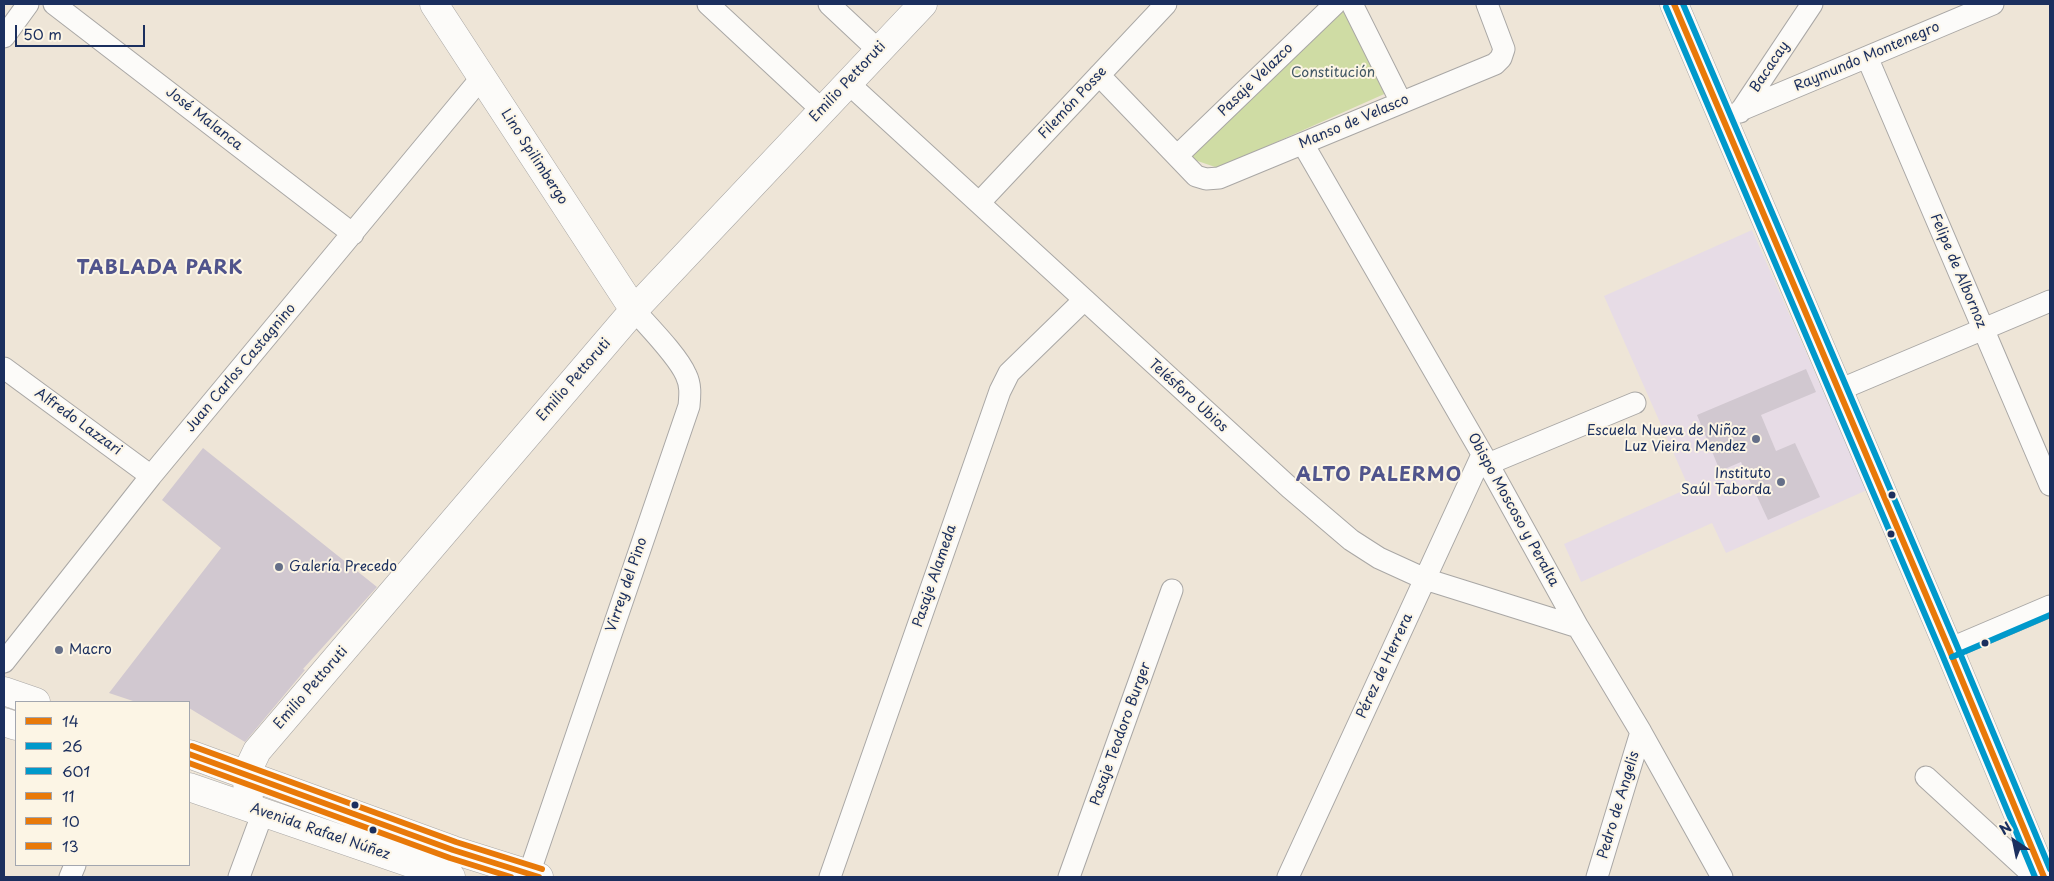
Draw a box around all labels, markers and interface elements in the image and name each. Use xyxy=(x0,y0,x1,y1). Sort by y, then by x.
scale bar xyxy=(18,15,148,47)
street label: Raymundo Montenegro xyxy=(1792,19,1942,95)
text: 50 m xyxy=(23,22,62,45)
street label: Emilio Pettoruti xyxy=(806,38,890,126)
street label: Bacacay xyxy=(1747,38,1793,96)
street label: Pasaje Velazco xyxy=(1215,40,1297,120)
street label: Filemón Posse xyxy=(1035,63,1111,143)
park label: Constitución xyxy=(1291,65,1375,81)
street label: José Malanca xyxy=(162,84,246,154)
street label: Manso de Velasco xyxy=(1297,91,1411,153)
street label: Lino Spilimbergo xyxy=(497,106,571,208)
street label: Felipe de Albornoz xyxy=(1926,211,1990,331)
district label: TABLADA PARK xyxy=(75,258,245,280)
street label: Juan Carlos Castagnino xyxy=(182,300,300,436)
street label: Emilio Pettoruti xyxy=(534,335,614,425)
street label: Telésforo Ubios xyxy=(1145,356,1231,436)
street label: Alfredo Lazzari xyxy=(31,385,125,459)
place label: Escuela Nueva de Niñoz Luz Vieira Mendez xyxy=(1587,423,1746,456)
street label: Obispo Moscoso y Peralta xyxy=(1464,430,1562,590)
marker: Escuela Nueva de Niñoz Luz Vieira Mendez xyxy=(1750,433,1762,445)
district label: ALTO PALERMO xyxy=(1295,465,1463,487)
place label: Instituto Saúl Taborda xyxy=(1681,466,1771,498)
marker: Instituto Saúl Taborda xyxy=(1775,476,1787,488)
unlabelled marker xyxy=(1887,490,1897,500)
street label: Pasaje Alameda xyxy=(910,523,960,629)
unlabelled marker xyxy=(1886,529,1896,539)
street label: Virrey del Pino xyxy=(603,535,651,635)
place label: Galería Precedo xyxy=(289,559,397,575)
marker: Galería Precedo xyxy=(273,561,285,573)
street label: Pérez de Herrera xyxy=(1353,611,1417,721)
unlabelled marker xyxy=(1980,638,1990,648)
place label: Macro xyxy=(69,642,112,658)
street label: Emilio Pettoruti xyxy=(271,643,351,733)
marker: Macro xyxy=(53,644,65,656)
street label: Pasaje Teodoro Burger xyxy=(1087,660,1155,808)
legend xyxy=(15,701,190,866)
text: 14 xyxy=(62,709,79,732)
text: 26 xyxy=(62,734,83,757)
street label: Pedro de Angelis xyxy=(1595,749,1643,861)
text: 601 xyxy=(62,759,90,782)
text: 11 xyxy=(62,784,75,807)
street label: Avenida Rafael Núñez xyxy=(248,800,392,864)
unlabelled marker xyxy=(350,800,360,810)
text: 10 xyxy=(62,809,80,832)
north arrow xyxy=(1989,816,2039,866)
text: N xyxy=(1995,816,2016,840)
unlabelled marker xyxy=(368,825,378,835)
text: 13 xyxy=(62,834,79,857)

